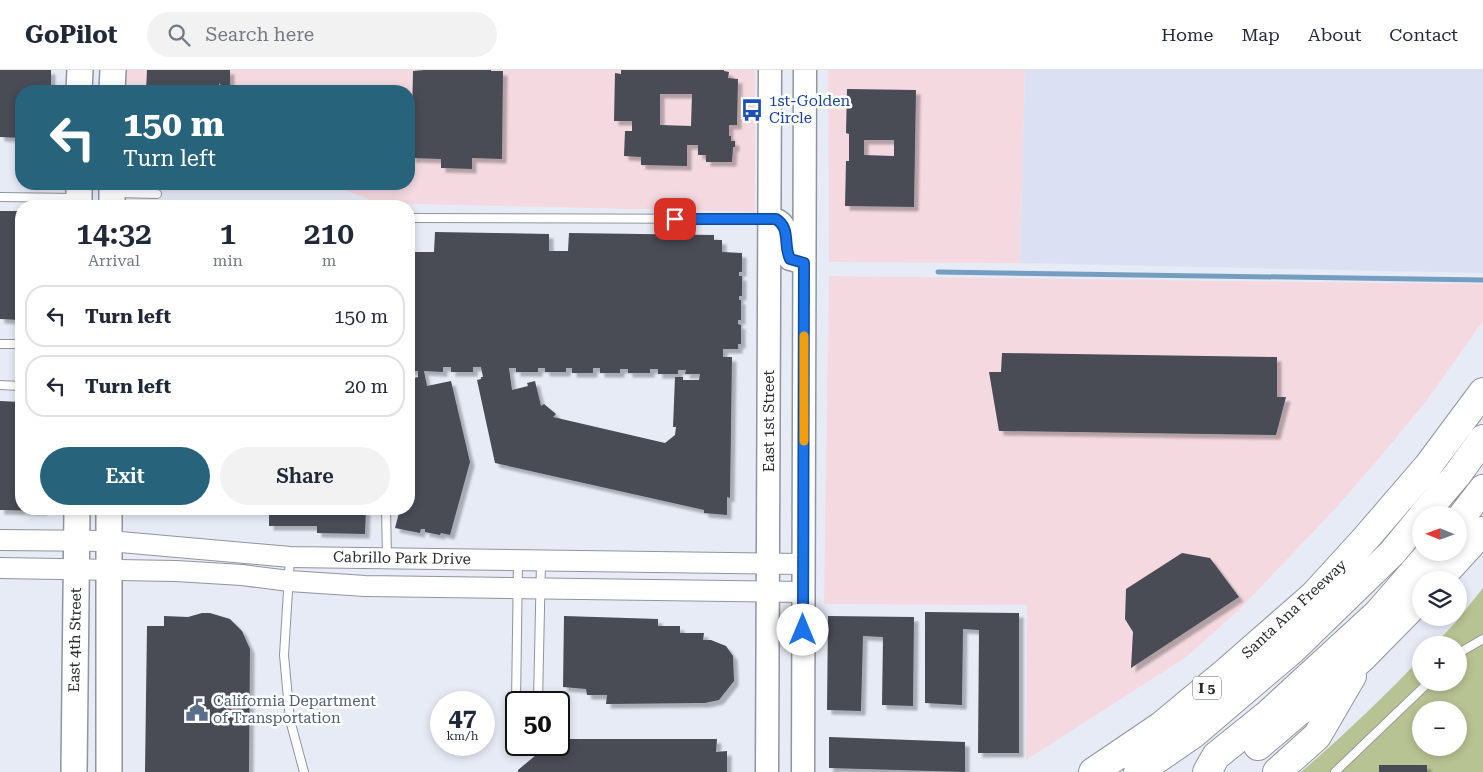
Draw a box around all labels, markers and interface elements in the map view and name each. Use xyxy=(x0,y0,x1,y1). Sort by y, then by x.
search box xyxy=(147,12,497,57)
text: GoPilot xyxy=(25,21,117,49)
icon: search xyxy=(165,21,193,49)
text: Search here xyxy=(205,23,314,46)
text: Home xyxy=(1161,24,1213,45)
text: Map xyxy=(1241,24,1280,45)
text: About xyxy=(1308,24,1361,45)
text: Contact xyxy=(1389,24,1458,45)
place label: 1st-Golden Circle xyxy=(769,92,850,127)
bus stop icon: 1st-Golden Circle xyxy=(739,97,765,123)
text: 150 m xyxy=(123,104,224,145)
icon: left xyxy=(40,105,105,170)
text: Turn left xyxy=(123,146,216,171)
pin xyxy=(654,198,696,240)
icon: arrive xyxy=(661,205,689,233)
text: 14:32 xyxy=(76,216,152,251)
text: 1 xyxy=(219,216,236,251)
text: 210 xyxy=(304,216,354,251)
text: Arrival xyxy=(88,251,140,270)
text: min xyxy=(213,251,243,270)
text: m xyxy=(322,251,336,270)
icon: left xyxy=(42,302,70,330)
text: Turn left xyxy=(85,305,171,328)
text: 150 m xyxy=(334,305,388,328)
street label: East 1st Street xyxy=(760,369,778,472)
icon: left xyxy=(42,372,70,400)
text: Turn left xyxy=(85,375,171,398)
text: 20 m xyxy=(345,375,388,398)
button: Exit xyxy=(40,447,210,505)
button: Share xyxy=(220,447,390,505)
north arrow xyxy=(1412,506,1468,561)
map controls xyxy=(1412,506,1467,756)
street label: Cabrillo Park Drive xyxy=(333,548,471,568)
street label: Santa Ana Freeway xyxy=(1238,556,1350,662)
button: layers xyxy=(1412,571,1467,626)
street label: East 4th Street xyxy=(65,587,85,693)
position arrow xyxy=(776,603,828,655)
button: + xyxy=(1412,636,1467,691)
road number: I 5 xyxy=(1193,676,1221,700)
speed limit sign: 50 xyxy=(505,691,570,756)
place label: California Department of Transportation xyxy=(213,692,376,727)
public building icon: California Department of Transportation xyxy=(184,697,210,723)
button: − xyxy=(1412,701,1467,756)
text: 47 xyxy=(448,703,477,732)
text: km/h xyxy=(446,729,479,743)

